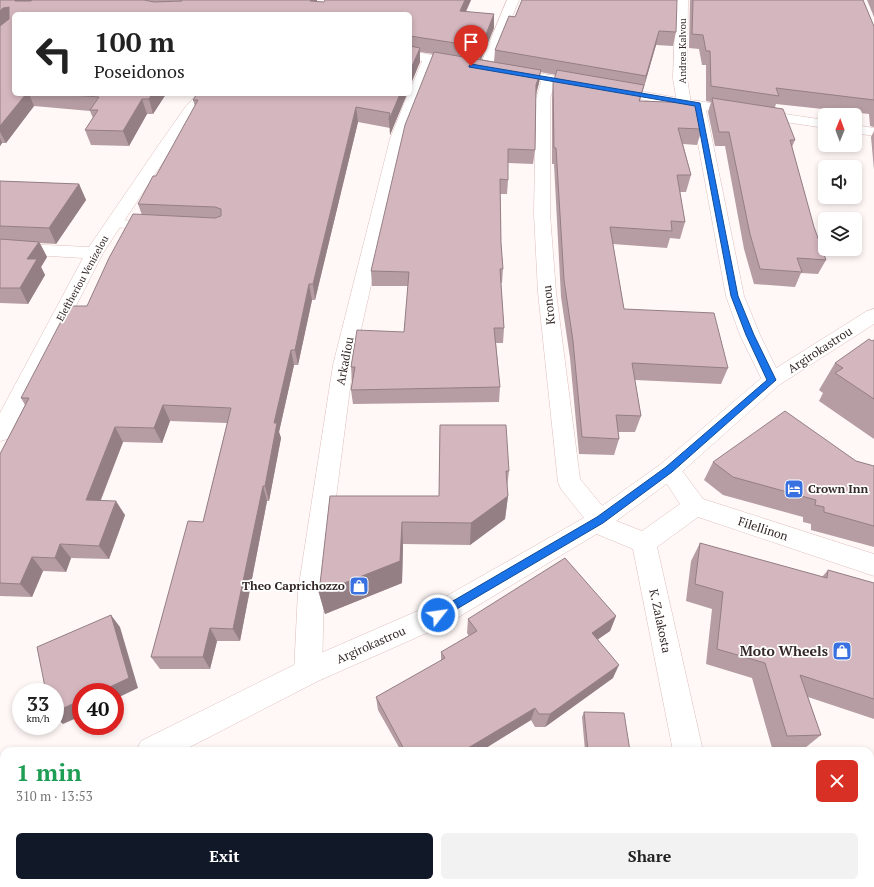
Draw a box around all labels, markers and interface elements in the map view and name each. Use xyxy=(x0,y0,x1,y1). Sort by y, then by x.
street label: Andrea Kalvou xyxy=(676,18,689,84)
text: 100 m xyxy=(94,23,175,60)
pin xyxy=(454,25,488,66)
icon: left xyxy=(28,28,80,80)
icon: arrive xyxy=(460,31,482,53)
text: Poseidonos xyxy=(94,59,185,83)
north arrow xyxy=(818,108,862,152)
map controls xyxy=(818,108,862,256)
button: sound xyxy=(818,160,862,204)
button: layers xyxy=(818,212,862,256)
street label: Eleftheriou Venizelou xyxy=(53,233,112,323)
street label: Kronou xyxy=(539,284,558,326)
street label: Argirokastrou xyxy=(785,323,855,376)
street label: Arkadiou xyxy=(332,335,357,386)
hotel icon: Crown Inn xyxy=(783,478,805,500)
place label: Crown Inn xyxy=(808,481,869,496)
street label: Filellinon xyxy=(736,513,790,544)
shop icon: Theo Caprichozzo xyxy=(348,575,370,597)
place label: Theo Caprichozzo xyxy=(242,578,345,593)
street label: K. Zalakosta xyxy=(646,588,675,654)
position arrow xyxy=(417,594,459,636)
street label: Argirokastrou xyxy=(334,623,408,666)
shop icon: Moto Wheels xyxy=(831,640,853,662)
place label: Moto Wheels xyxy=(740,641,828,660)
speed limit sign: 40 xyxy=(72,683,124,735)
text: 33 xyxy=(27,690,49,717)
text: km/h xyxy=(26,712,50,725)
text: 1 min xyxy=(16,756,82,788)
button: close xyxy=(816,760,858,802)
text: 310 m · 13:53 xyxy=(16,787,93,805)
button: Exit xyxy=(16,833,433,879)
button: Share xyxy=(441,833,858,879)

